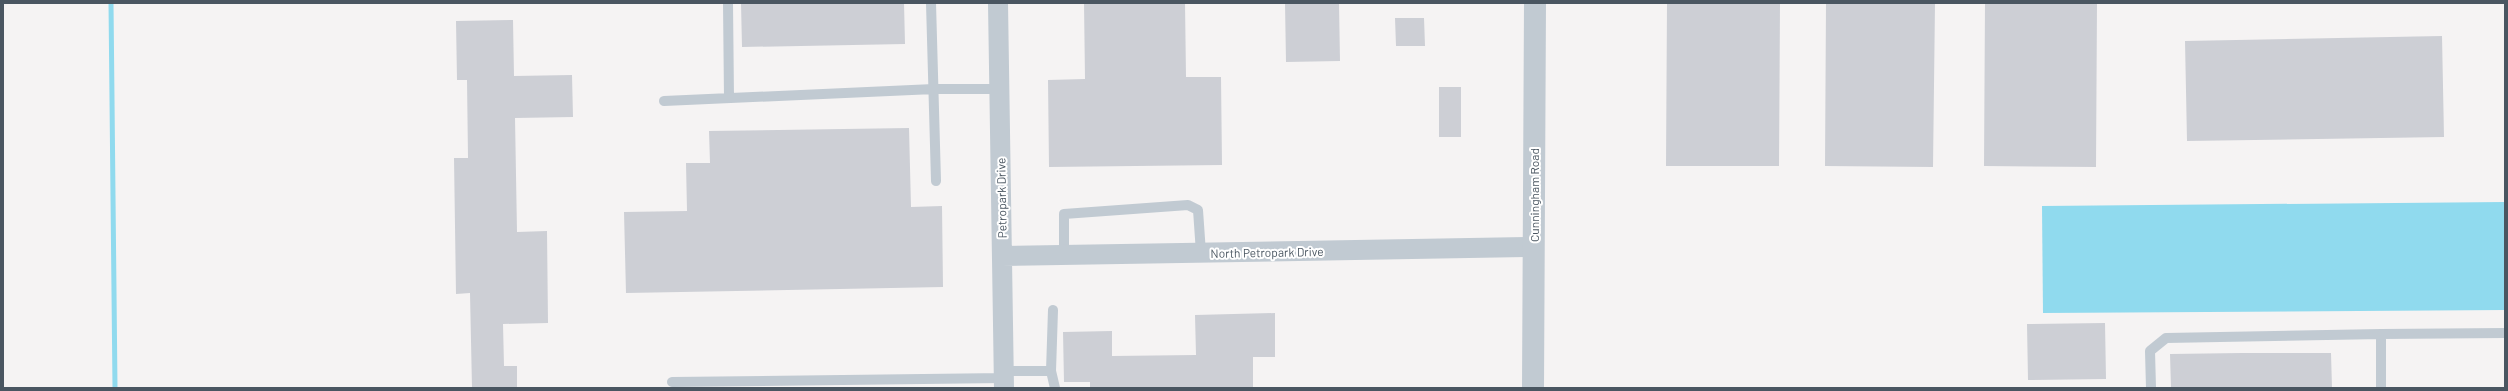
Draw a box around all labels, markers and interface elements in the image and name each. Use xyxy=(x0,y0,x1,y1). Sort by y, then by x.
street label: Cunningham Road xyxy=(1527,148,1541,242)
street label: Petropark Drive xyxy=(993,158,1009,238)
street label: North Petropark Drive xyxy=(1210,244,1324,260)

